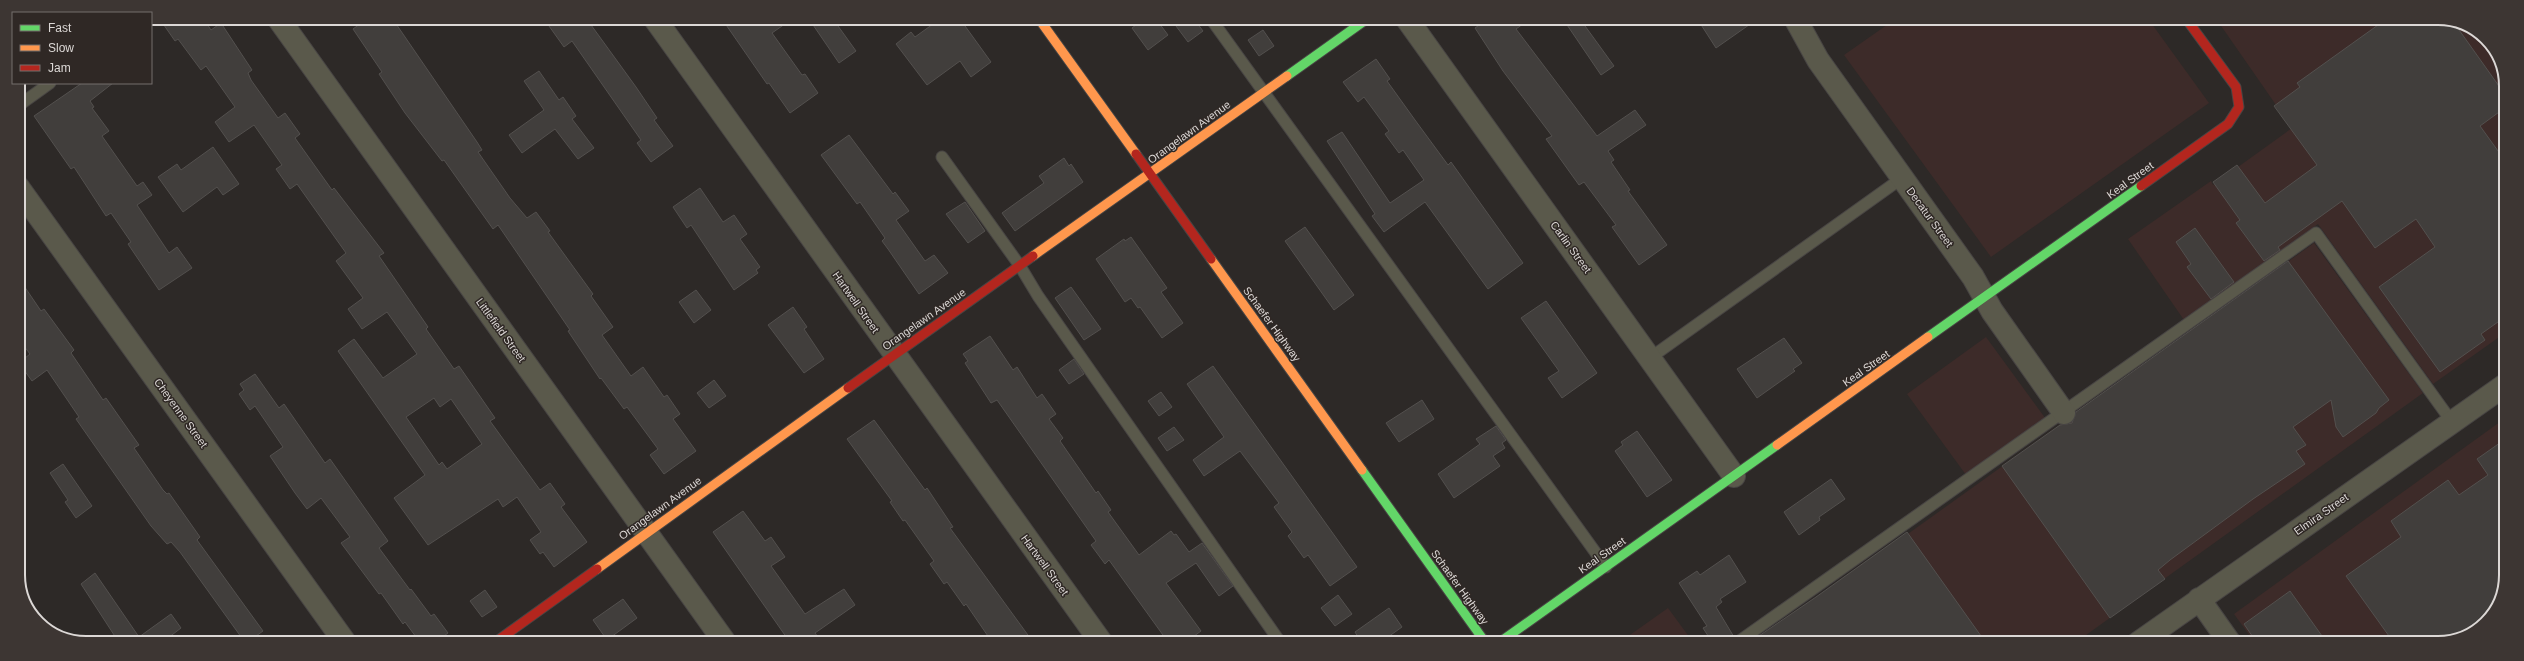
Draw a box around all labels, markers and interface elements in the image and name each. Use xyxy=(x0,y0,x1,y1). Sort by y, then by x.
legend xyxy=(12,12,152,84)
text: Fast xyxy=(48,21,72,35)
text: Slow xyxy=(48,41,74,55)
text: Jam xyxy=(48,61,71,75)
street label: Orangelawn Avenue xyxy=(1145,98,1233,166)
street label: Keal Street xyxy=(2104,159,2156,201)
street label: Decatur Street xyxy=(1904,185,1956,249)
street label: Carlin Street xyxy=(1548,219,1594,275)
street label: Hartwell Street xyxy=(830,269,882,335)
street label: Schaefer Highway xyxy=(1241,284,1303,364)
street label: Orangelawn Avenue xyxy=(880,286,968,352)
street label: Littlefield Street xyxy=(474,296,528,364)
street label: Keal Street xyxy=(1840,347,1892,389)
street label: Cheyenne Street xyxy=(152,376,210,450)
street label: Orangelawn Avenue xyxy=(616,474,704,542)
street label: Elmira Street xyxy=(2292,491,2350,537)
street label: Hartwell Street xyxy=(1019,532,1071,598)
street label: Keal Street xyxy=(1576,534,1628,576)
street label: Schaefer Highway xyxy=(1429,547,1491,627)

